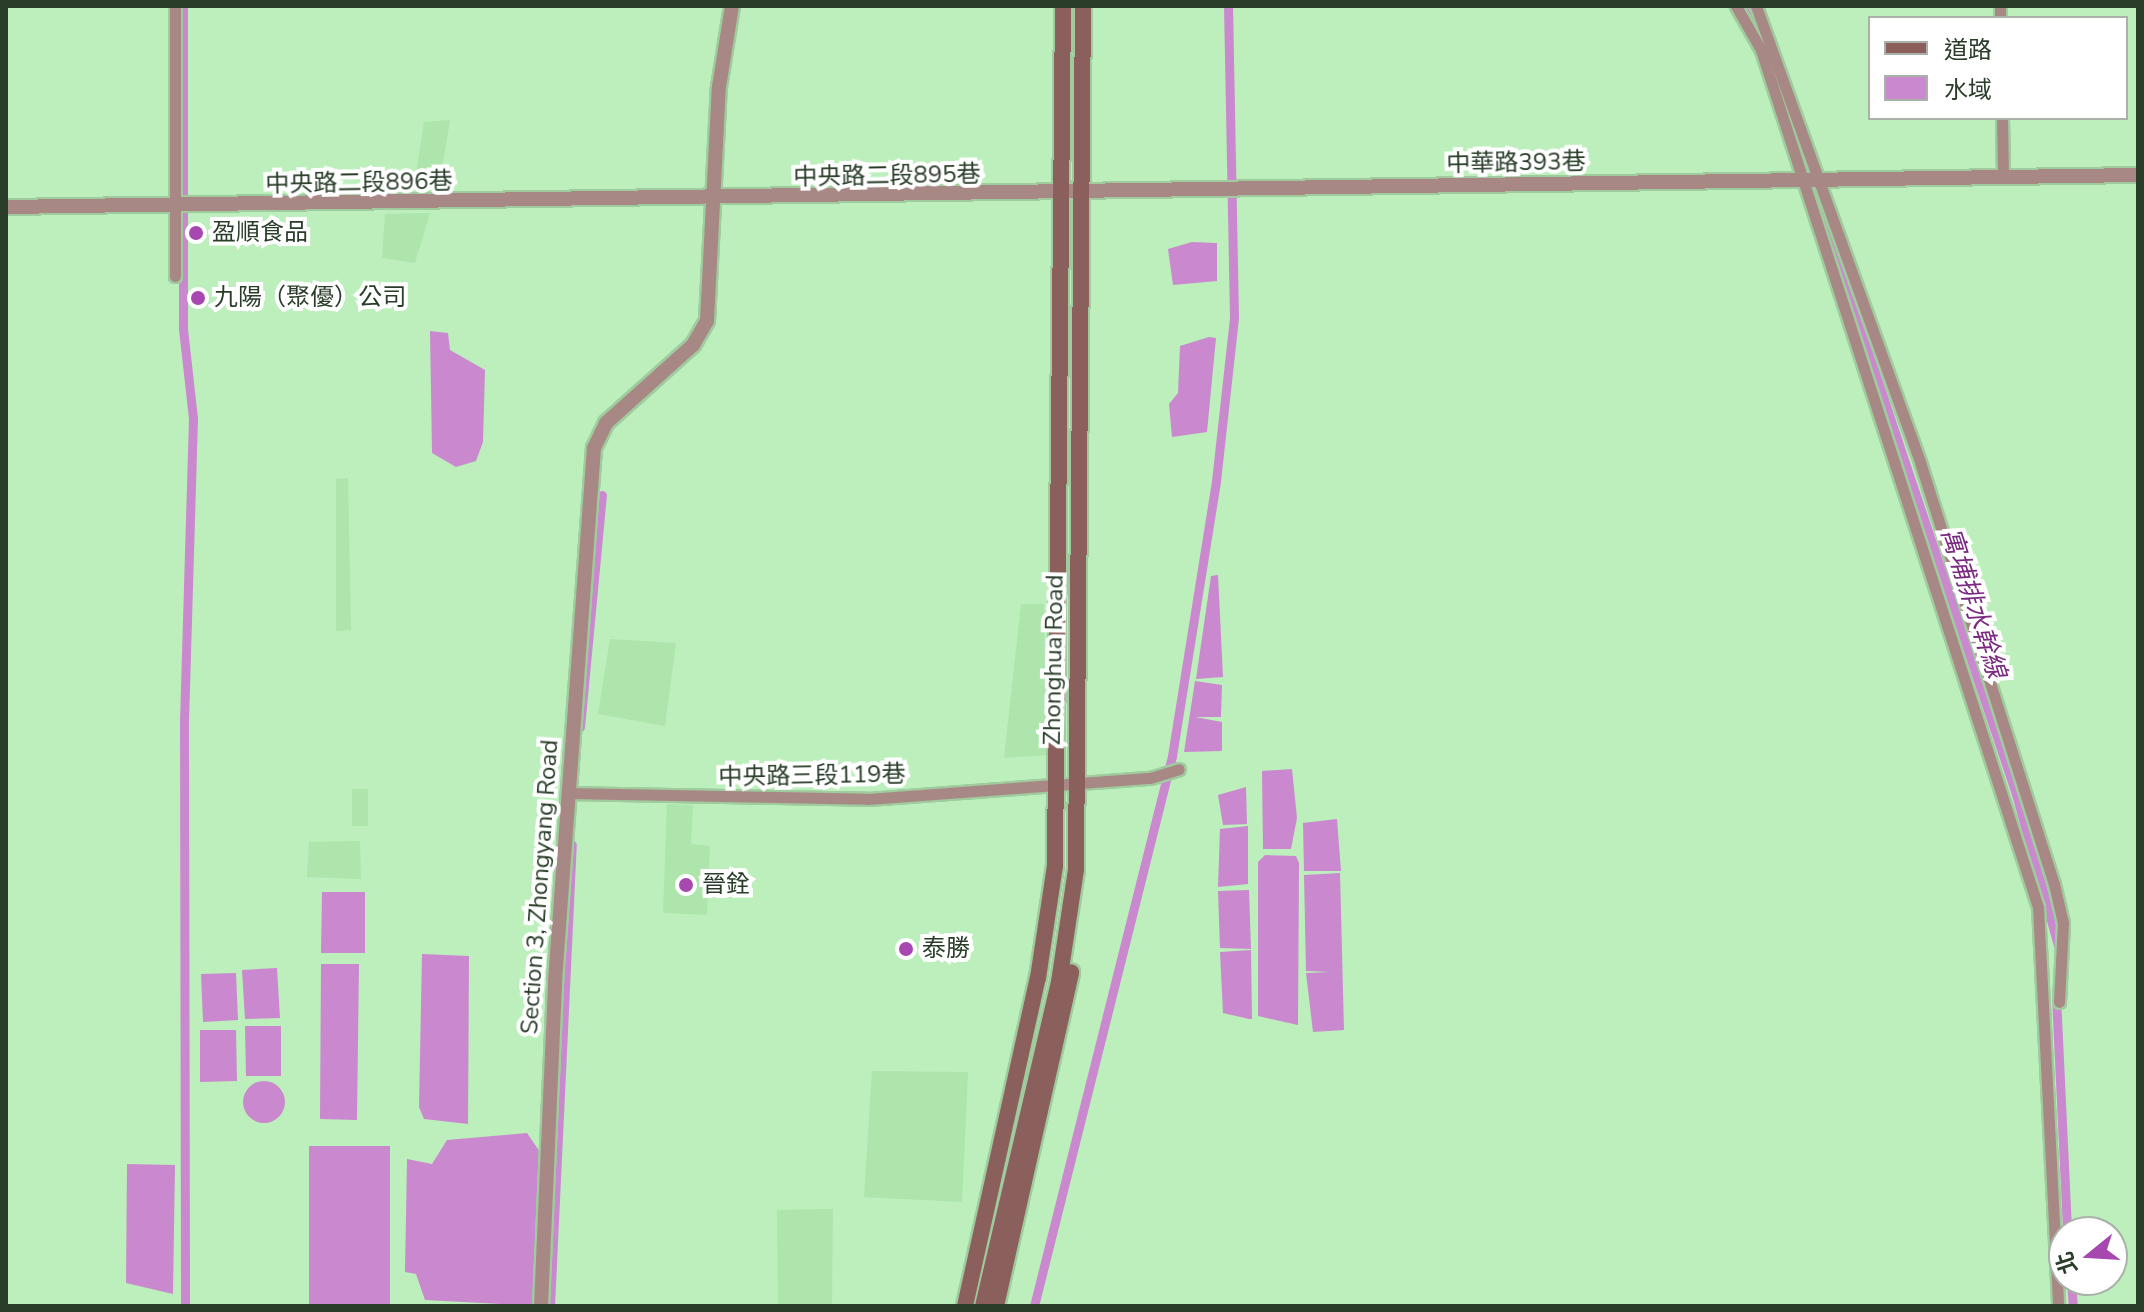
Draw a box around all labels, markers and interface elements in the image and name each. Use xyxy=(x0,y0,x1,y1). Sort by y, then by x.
legend xyxy=(1868,16,2128,120)
text: 道路 xyxy=(1944,34,1992,66)
text: 水域 xyxy=(1944,74,1992,106)
street label: 中華路393巷 xyxy=(1446,147,1586,179)
street label: 中央路二段895巷 xyxy=(793,160,981,192)
street label: 中央路二段896巷 xyxy=(265,167,453,199)
place label: 盈順食品 xyxy=(212,219,308,247)
marker: 盈順食品 xyxy=(187,224,205,242)
place label: 九陽（聚優）公司 xyxy=(214,284,406,312)
marker: 九陽（聚優）公司 xyxy=(189,289,207,307)
water label: 寓埔排水幹線 xyxy=(1934,524,2012,682)
street label: Zhonghua Road xyxy=(1038,574,1070,746)
street label: Section 3, Zhongyang Road xyxy=(515,739,565,1035)
street label: 中央路三段119巷 xyxy=(718,760,906,792)
place label: 晉銓 xyxy=(702,871,750,899)
marker: 晉銓 xyxy=(677,876,695,894)
place label: 泰勝 xyxy=(922,935,970,963)
marker: 泰勝 xyxy=(897,940,915,958)
north arrow xyxy=(2048,1216,2128,1296)
text: 北 xyxy=(2049,1248,2085,1278)

